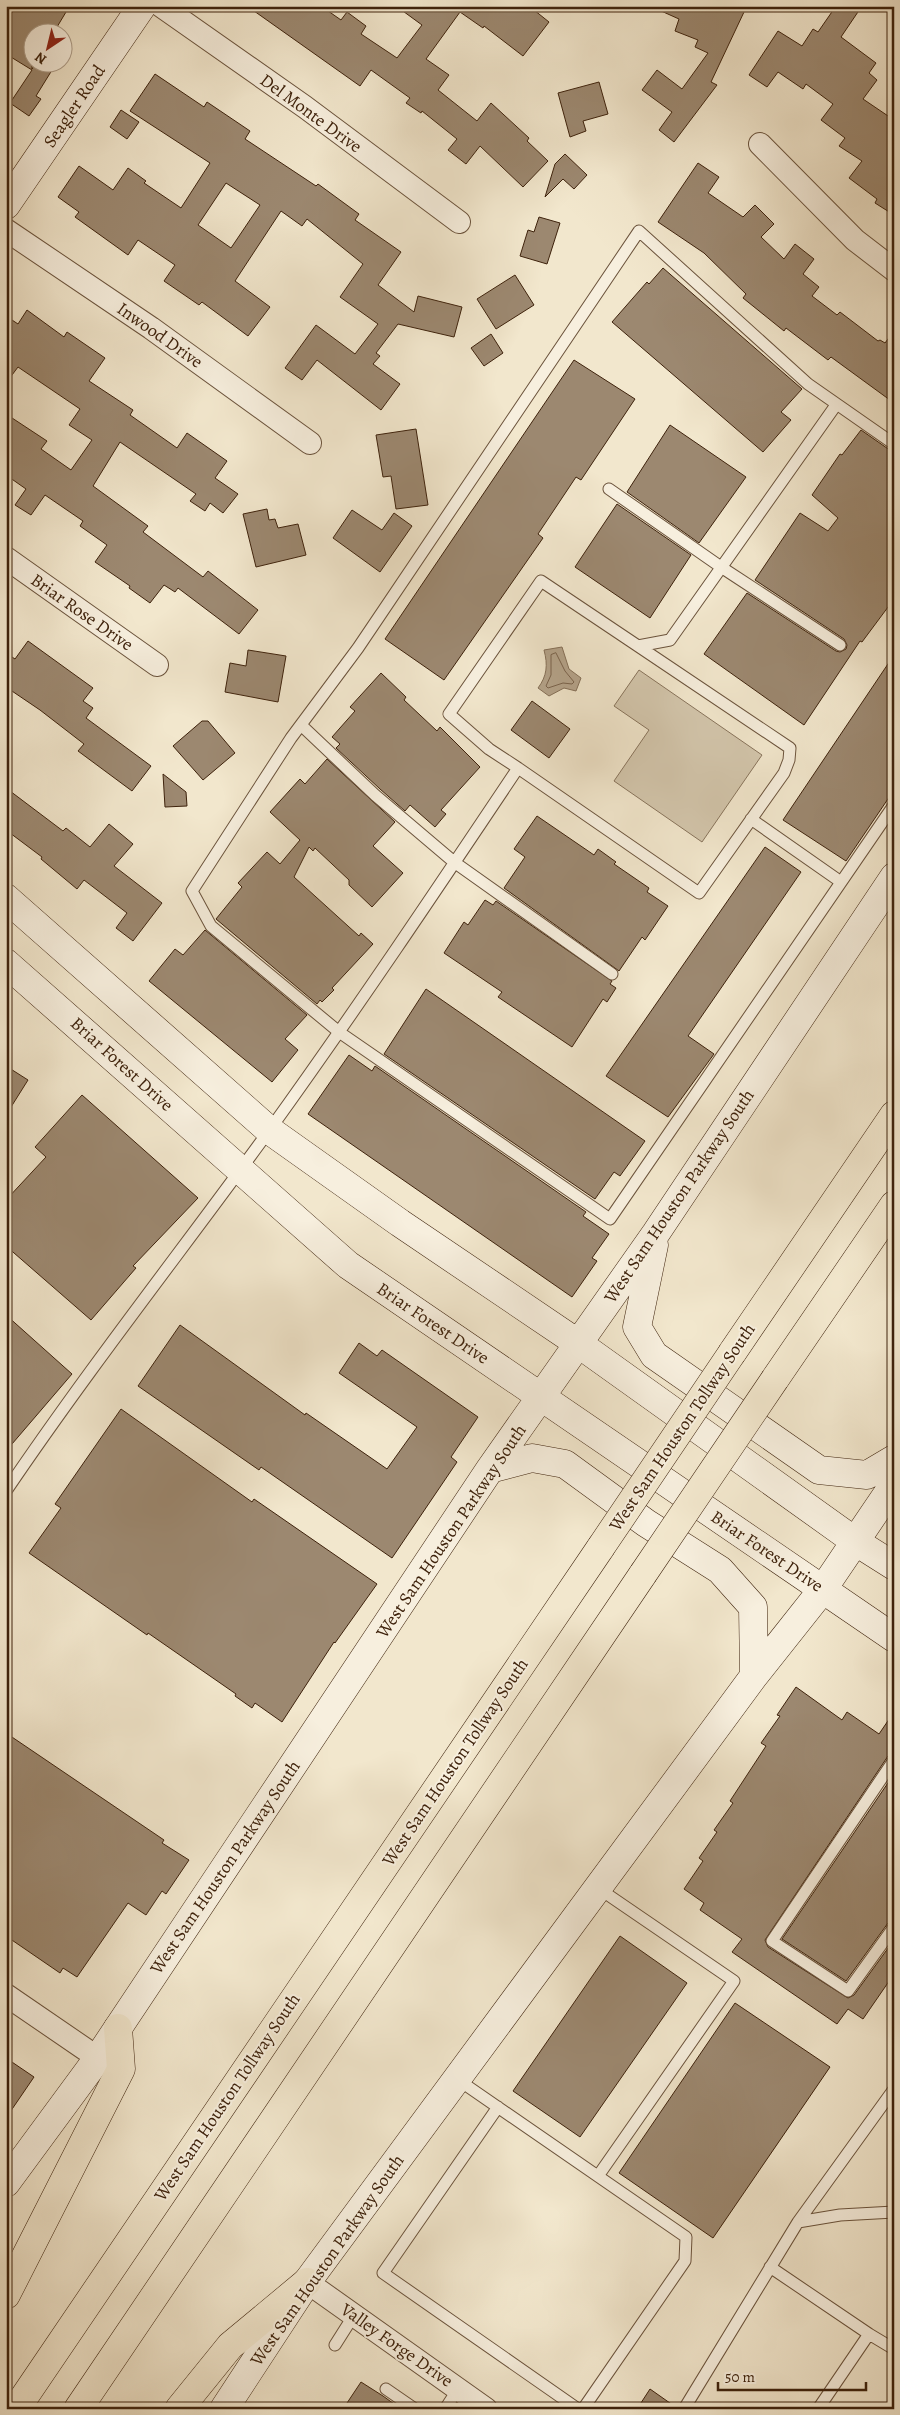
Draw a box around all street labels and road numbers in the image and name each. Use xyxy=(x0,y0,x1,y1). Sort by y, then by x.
street label: Seagler Road xyxy=(37,60,111,152)
street label: Del Monte Drive xyxy=(255,68,367,158)
street label: Inwood Drive xyxy=(112,297,208,373)
street label: Briar Rose Drive xyxy=(26,568,138,656)
street label: Briar Forest Drive xyxy=(65,1011,179,1117)
street label: West Sam Houston Parkway South xyxy=(598,1084,760,1308)
street label: Briar Forest Drive xyxy=(372,1277,494,1369)
street label: West Sam Houston Tollway South xyxy=(603,1318,761,1536)
street label: West Sam Houston Parkway South xyxy=(370,1419,532,1643)
street label: Briar Forest Drive xyxy=(706,1505,828,1597)
street label: West Sam Houston Tollway South xyxy=(376,1653,534,1871)
street label: West Sam Houston Parkway South xyxy=(144,1755,306,1979)
street label: West Sam Houston Tollway South xyxy=(148,1988,306,2206)
street label: West Sam Houston Parkway South xyxy=(244,2149,410,2371)
street label: Valley Forge Drive xyxy=(335,2297,458,2393)

